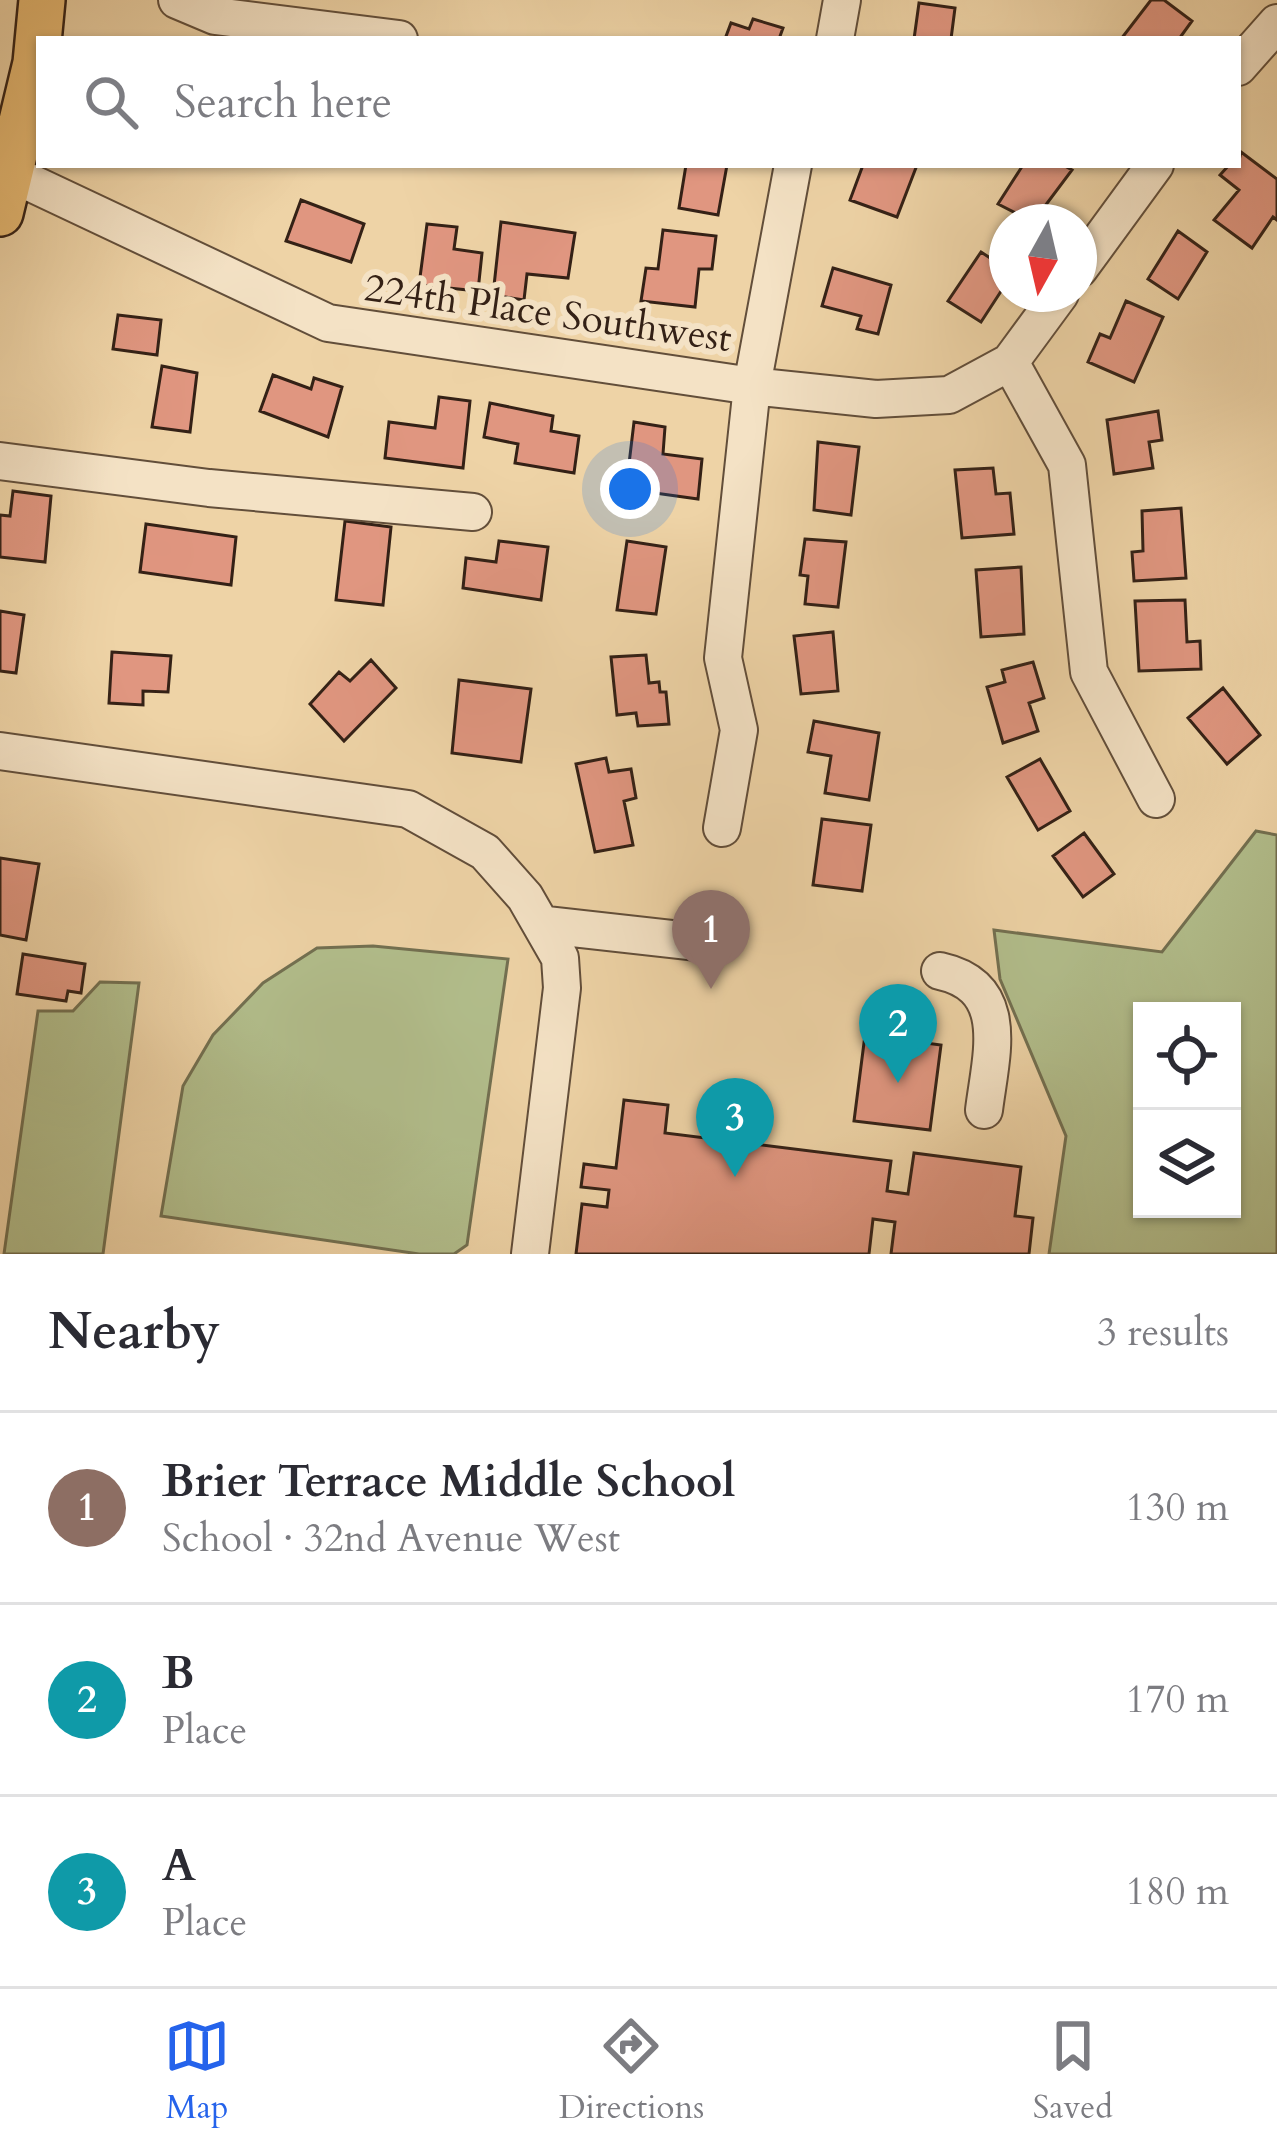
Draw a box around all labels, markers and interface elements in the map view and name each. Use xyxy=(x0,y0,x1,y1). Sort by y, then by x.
search box xyxy=(36,36,1241,168)
icon: search xyxy=(78,69,144,135)
text: Search here xyxy=(174,72,392,133)
north arrow xyxy=(989,204,1097,312)
street label: 224th Place Southwest xyxy=(361,261,735,365)
your location xyxy=(600,459,660,519)
pin: 1 xyxy=(672,890,750,989)
pin: 2 xyxy=(859,984,937,1083)
map controls xyxy=(1133,1002,1241,1218)
button: locate xyxy=(1133,1002,1241,1110)
pin: 3 xyxy=(696,1078,774,1177)
button: layers xyxy=(1133,1110,1241,1218)
text: Nearby xyxy=(48,1297,220,1367)
text: 3 results xyxy=(1097,1306,1229,1359)
text: Brier Terrace Middle School xyxy=(162,1451,735,1512)
text: 1 xyxy=(77,1481,97,1534)
text: 130 m xyxy=(1126,1481,1229,1534)
text: School · 32nd Avenue West xyxy=(162,1512,620,1565)
text: B xyxy=(162,1643,195,1704)
text: 2 xyxy=(77,1673,97,1726)
text: 170 m xyxy=(1126,1673,1229,1726)
text: Place xyxy=(162,1704,247,1757)
text: A xyxy=(162,1835,196,1896)
text: 3 xyxy=(77,1865,97,1918)
text: 180 m xyxy=(1126,1865,1229,1918)
text: Place xyxy=(162,1896,247,1949)
tab: Map xyxy=(164,2013,230,2130)
tab: Directions xyxy=(559,2013,704,2130)
tab: Saved xyxy=(1033,2013,1113,2130)

